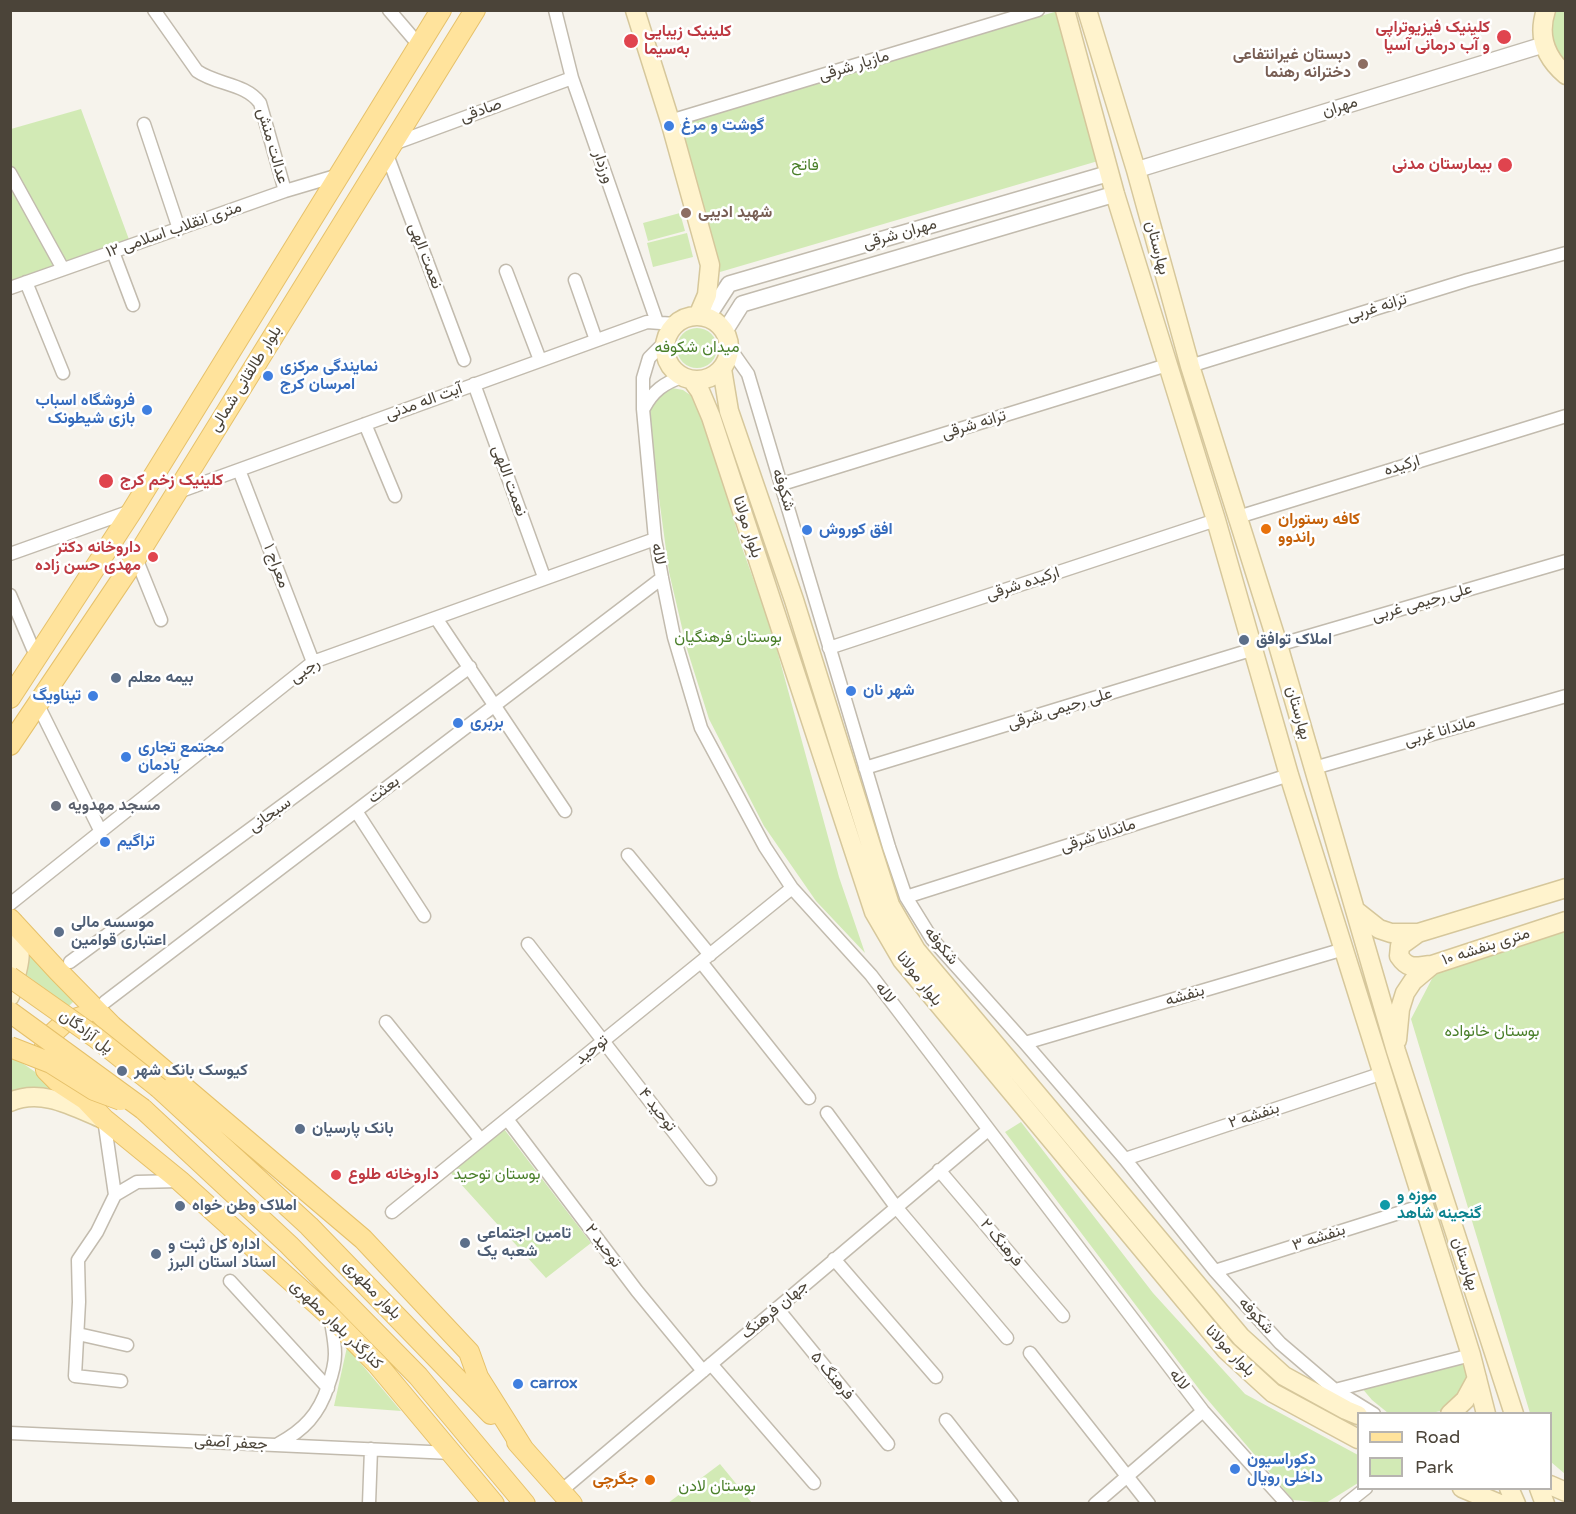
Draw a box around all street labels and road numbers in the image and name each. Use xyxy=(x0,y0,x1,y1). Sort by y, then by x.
street label: مازیار شرقی xyxy=(817,46,891,86)
street label: مهران xyxy=(1320,93,1360,121)
street label: صادقی xyxy=(458,95,504,127)
street label: عدالت منش xyxy=(252,106,292,186)
street label: ورزدار xyxy=(588,148,618,186)
street label: ۱۲ متری انقلاب اسلامی xyxy=(104,198,244,262)
street label: مهران شرقی xyxy=(861,214,939,254)
street label: بهارستان xyxy=(1141,219,1173,277)
street label: نعمت الهی xyxy=(404,220,446,292)
street label: ترانه غربی xyxy=(1345,290,1409,326)
street label: بلوار طالقانی شمالی xyxy=(206,322,286,436)
street label: آیت اله مدنی xyxy=(383,379,465,425)
street label: ترانه شرقی xyxy=(940,406,1008,444)
street label: نعمت اللهی xyxy=(487,443,531,519)
street label: ارکیده xyxy=(1382,451,1422,481)
street label: شکوفه xyxy=(767,466,799,514)
street label: بلوار مولانا xyxy=(728,494,766,560)
street label: معراج ۱ xyxy=(259,541,293,591)
street label: لاله xyxy=(647,542,669,566)
street label: ارکیده شرقی xyxy=(984,563,1062,605)
street label: علی رحیمی غربی xyxy=(1370,580,1474,626)
street label: رجبی xyxy=(286,654,324,688)
street label: علی رحیمی شرقی xyxy=(1006,684,1114,734)
street label: بهارستان xyxy=(1281,684,1315,742)
street label: ماندانا غربی xyxy=(1402,713,1478,751)
street label: بعثت xyxy=(364,772,404,808)
street label: سبحانی xyxy=(245,793,295,837)
street label: ماندانا شرقی xyxy=(1058,815,1138,857)
street label: شکوفه xyxy=(920,923,962,969)
street label: ۱۰ متری بنفشه xyxy=(1440,924,1532,970)
street label: بلوار مولانا xyxy=(892,948,946,1010)
street label: لاله xyxy=(871,978,899,1008)
street label: بنفشه xyxy=(1163,981,1207,1011)
street label: پل آزادگان xyxy=(55,1006,117,1058)
street label: توحید xyxy=(572,1031,612,1069)
street label: توحید ۴ xyxy=(634,1084,680,1136)
street label: بنفشه ۲ xyxy=(1226,1099,1282,1133)
street label: فرهنگ ۲ xyxy=(976,1215,1026,1271)
street label: توحید ۲ xyxy=(580,1220,626,1272)
street label: بنفشه ۳ xyxy=(1290,1220,1348,1256)
street label: بهارستان xyxy=(1447,1235,1483,1293)
street label: بلوار مطهری xyxy=(339,1256,405,1324)
street label: کنارگذر بلوار مطهری xyxy=(286,1276,386,1374)
street label: جهان فرهنگ xyxy=(738,1276,812,1344)
street label: شکوفه xyxy=(1234,1293,1278,1339)
street label: بلوار مولانا xyxy=(1201,1321,1259,1381)
street label: فرهنگ ۵ xyxy=(806,1348,858,1404)
street label: لاله xyxy=(1165,1365,1193,1395)
street label: جعفر آصفی xyxy=(194,1431,268,1455)

